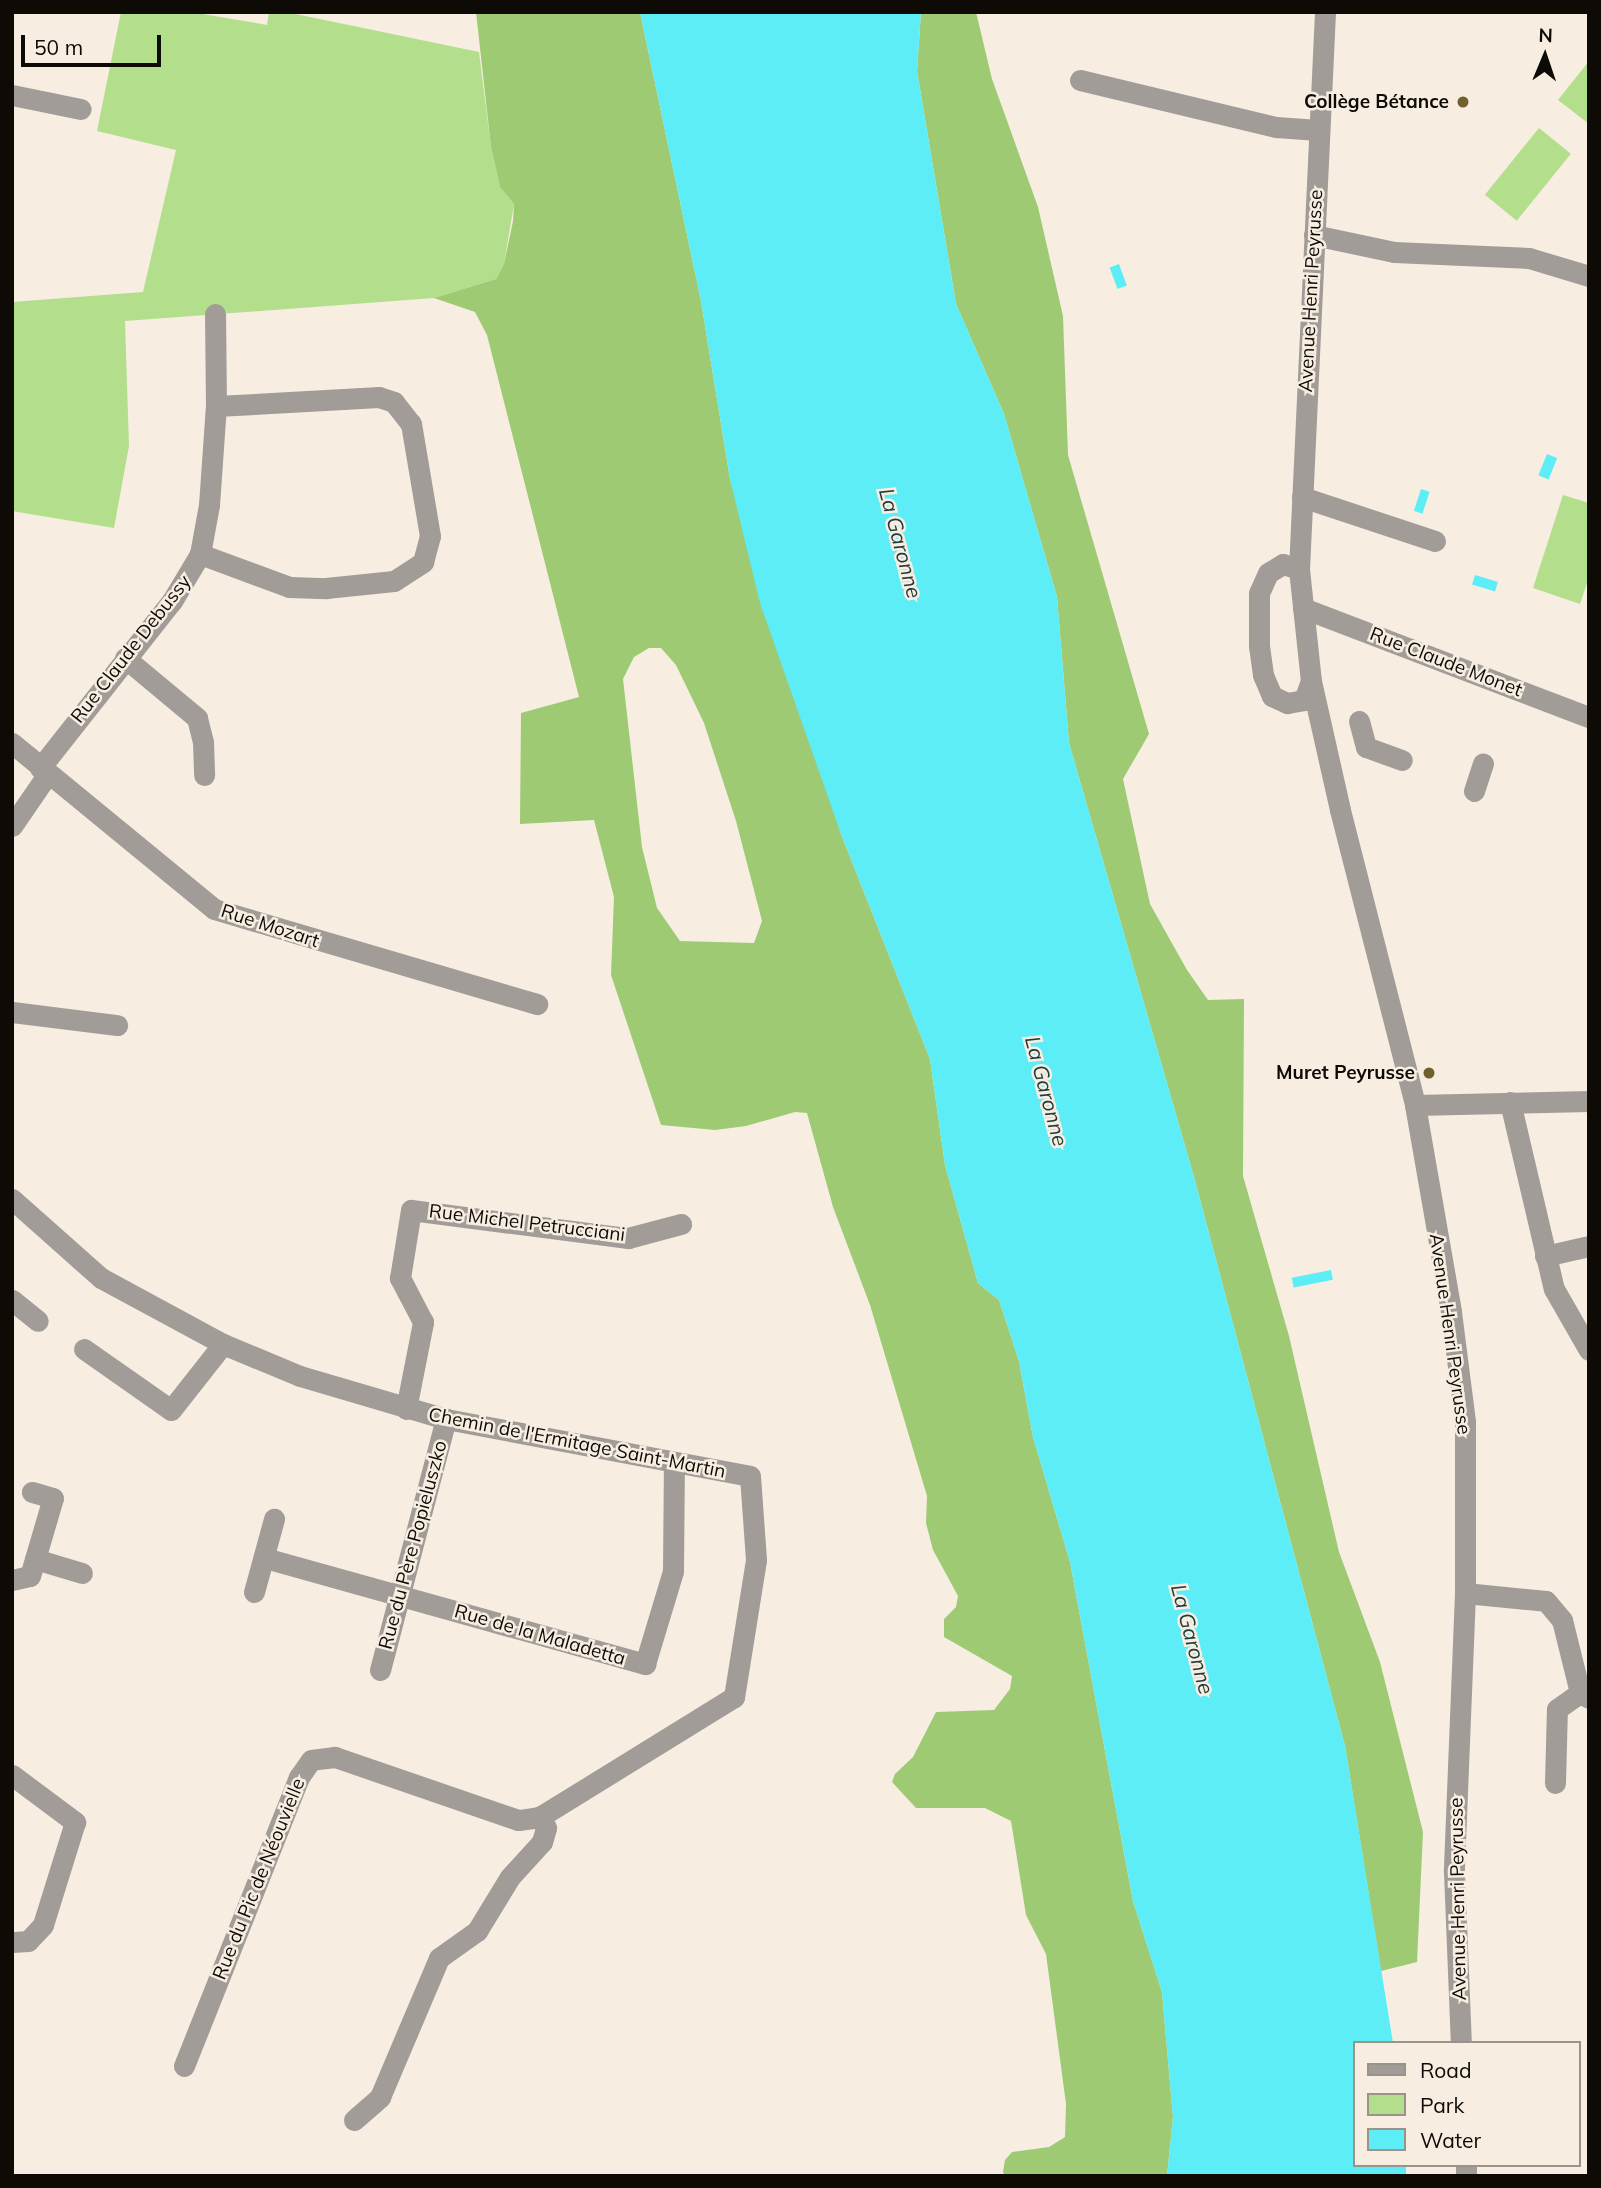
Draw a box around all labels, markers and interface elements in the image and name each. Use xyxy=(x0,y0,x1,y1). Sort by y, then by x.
scale bar xyxy=(24,21,164,65)
north arrow xyxy=(1510,21,1580,91)
text: N xyxy=(1538,23,1553,47)
text: 50 m xyxy=(34,34,83,60)
place label: Collège Bétance xyxy=(1304,91,1449,113)
marker: Collège Bétance xyxy=(1455,94,1471,110)
street label: Avenue Henri Peyrusse xyxy=(1294,189,1328,393)
water label: La Garonne xyxy=(874,485,928,601)
street label: Rue Claude Debussy xyxy=(66,570,196,728)
street label: Rue Claude Monet xyxy=(1367,622,1525,702)
street label: Rue Mozart xyxy=(218,899,322,953)
water label: La Garonne xyxy=(1020,1033,1074,1149)
place label: Muret Peyrusse xyxy=(1276,1062,1415,1084)
marker: Muret Peyrusse xyxy=(1421,1065,1437,1081)
street label: Rue Michel Petrucciani xyxy=(428,1200,626,1246)
street label: Avenue Henri Peyrusse xyxy=(1425,1232,1475,1436)
street label: Chemin de l'Ermitage Saint-Martin xyxy=(427,1403,727,1483)
street label: Rue du Père Popieluszko xyxy=(374,1438,452,1652)
water label: La Garonne xyxy=(1166,1581,1220,1697)
street label: Rue de la Maladetta xyxy=(452,1600,628,1670)
street label: Rue du Pic de Néouvielle xyxy=(208,1775,310,1983)
street label: Avenue Henri Peyrusse xyxy=(1445,1797,1471,2001)
legend xyxy=(1352,2041,1580,2167)
text: Road xyxy=(1420,2057,1471,2083)
text: Park xyxy=(1420,2092,1464,2118)
text: Water xyxy=(1420,2127,1481,2153)

